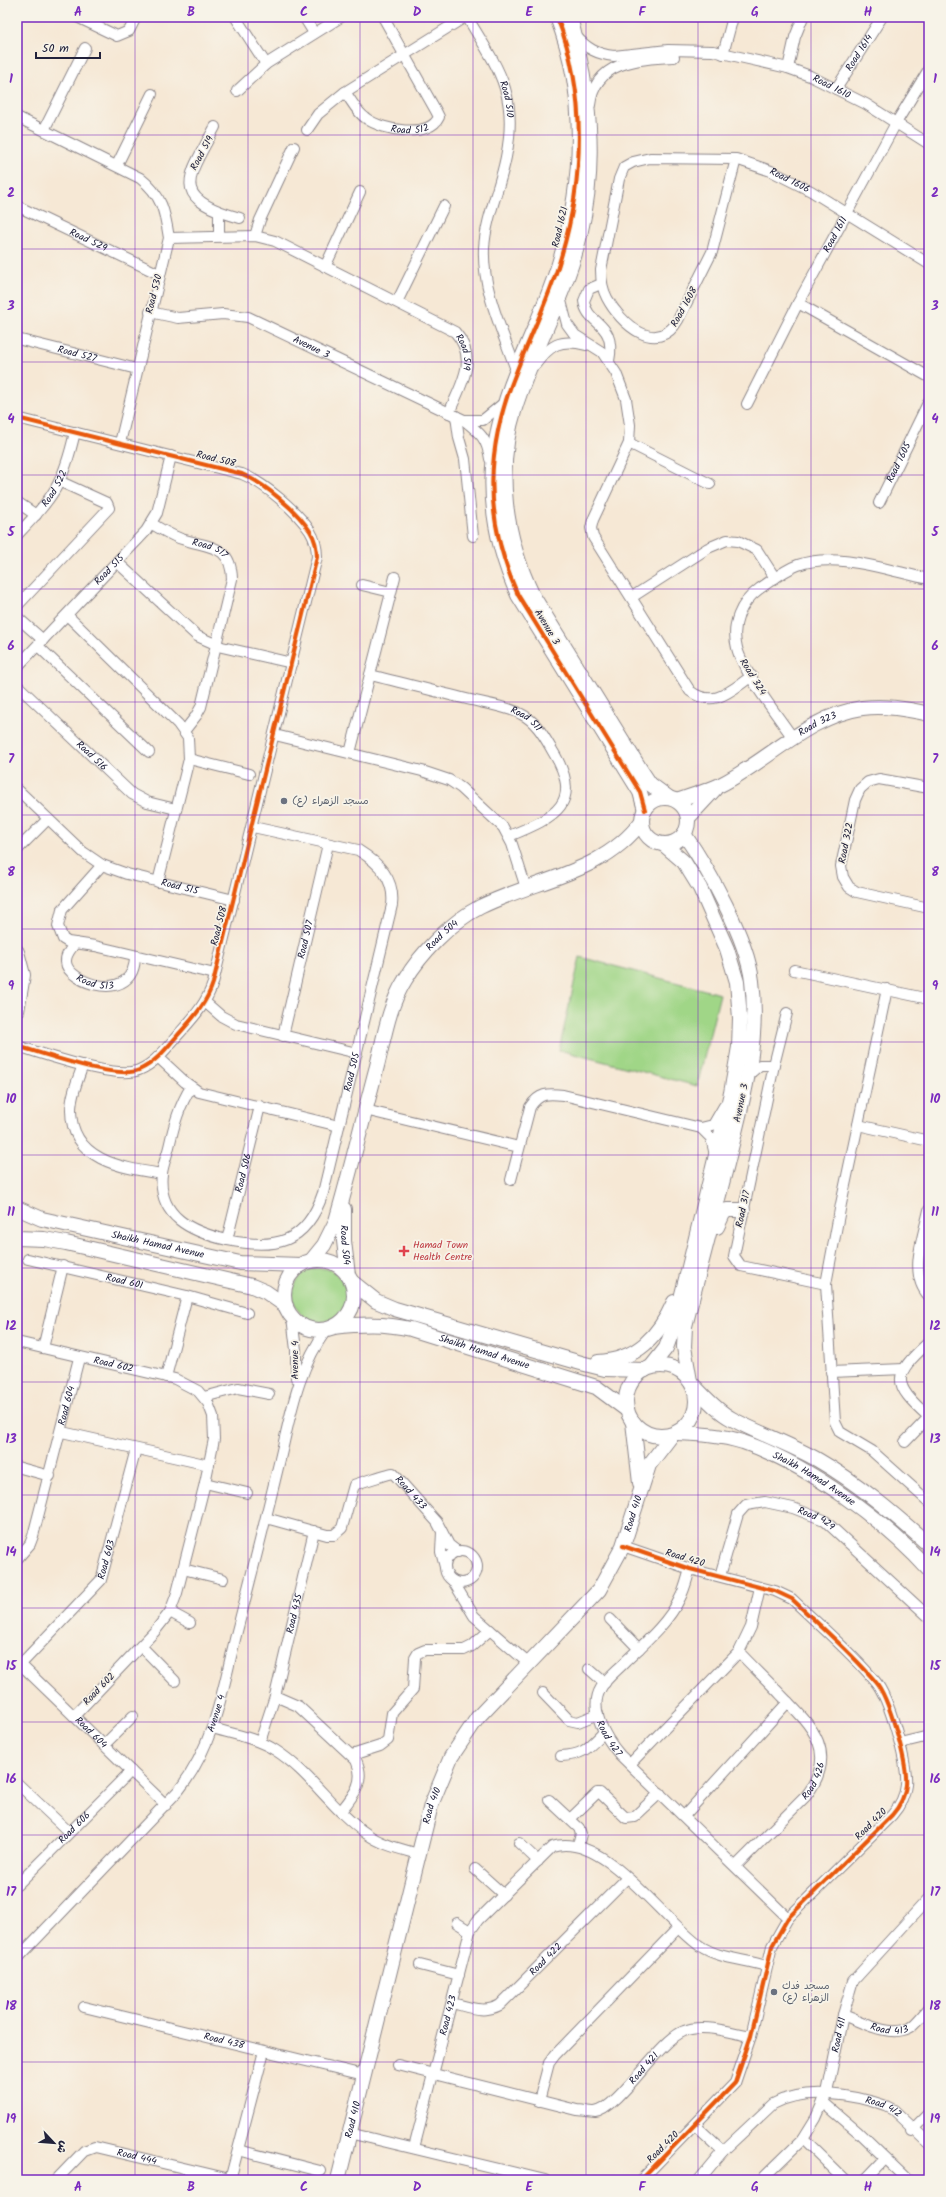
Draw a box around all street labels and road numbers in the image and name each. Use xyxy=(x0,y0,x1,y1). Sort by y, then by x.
street label: Road 1614 xyxy=(841,31,877,75)
street label: Road 1610 xyxy=(810,71,854,103)
street label: Road 510 xyxy=(495,78,518,118)
street label: Road 512 xyxy=(389,119,432,139)
street label: Road 519 xyxy=(186,133,218,173)
street label: Road 1606 xyxy=(767,164,813,197)
street label: Road 1621 xyxy=(548,205,572,249)
street label: Road 1611 xyxy=(819,214,852,256)
street label: Road 529 xyxy=(67,224,110,256)
street label: Road 530 xyxy=(141,273,167,315)
street label: Road 1608 xyxy=(666,283,702,330)
street label: Road 519 xyxy=(451,330,475,372)
street label: Avenue 3 xyxy=(290,331,333,363)
street label: Road 527 xyxy=(56,341,99,367)
street label: Road 1605 xyxy=(882,439,916,485)
street label: Road 508 xyxy=(194,446,239,472)
street label: Road 522 xyxy=(37,467,72,511)
street label: Road 517 xyxy=(190,534,232,562)
street label: Road 515 xyxy=(90,550,129,589)
street label: Avenue 3 xyxy=(530,606,564,648)
street label: Road 324 xyxy=(735,655,771,699)
street label: Road 511 xyxy=(508,702,546,735)
street label: Road 323 xyxy=(795,707,839,740)
street label: Road 516 xyxy=(72,737,111,775)
street label: Road 322 xyxy=(834,821,858,865)
street label: Road 515 xyxy=(159,875,201,899)
street label: Road 508 xyxy=(206,903,232,948)
street label: Road 504 xyxy=(422,915,462,955)
street label: Road 507 xyxy=(293,918,318,960)
street label: Road 513 xyxy=(73,970,115,994)
street label: Road 505 xyxy=(339,1050,364,1094)
street label: Avenue 3 xyxy=(729,1082,753,1124)
street label: Road 506 xyxy=(231,1152,256,1194)
street label: Road 317 xyxy=(731,1189,755,1229)
street label: Road 504 xyxy=(336,1225,355,1266)
street label: Shaikh Hamad Avenue xyxy=(110,1227,206,1263)
street label: Road 601 xyxy=(104,1269,145,1294)
street label: Shaikh Hamad Avenue xyxy=(437,1330,532,1374)
street label: Avenue 4 xyxy=(287,1340,303,1379)
street label: Road 602 xyxy=(92,1352,135,1377)
street label: Road 604 xyxy=(54,1384,80,1427)
street label: Shaikh Hamad Avenue xyxy=(770,1447,859,1510)
street label: Road 433 xyxy=(391,1472,431,1514)
street label: Road 410 xyxy=(620,1493,647,1534)
street label: Road 429 xyxy=(795,1502,839,1534)
street label: Road 603 xyxy=(93,1538,119,1581)
street label: Road 420 xyxy=(663,1544,707,1572)
street label: Road 435 xyxy=(282,1591,307,1635)
street label: Road 602 xyxy=(79,1669,119,1709)
street label: Avenue 4 xyxy=(203,1692,230,1735)
street label: Road 604 xyxy=(71,1713,111,1753)
street label: Road 427 xyxy=(592,1718,626,1760)
street label: Road 426 xyxy=(798,1761,829,1804)
street label: Road 410 xyxy=(419,1785,446,1826)
street label: Road 420 xyxy=(851,1804,891,1844)
street label: Road 606 xyxy=(54,1808,94,1848)
street label: Road 422 xyxy=(525,1939,566,1980)
street label: Road 423 xyxy=(435,1993,461,2037)
street label: Road 411 xyxy=(827,2016,850,2054)
street label: Road 413 xyxy=(868,2019,911,2039)
street label: Road 438 xyxy=(202,2028,247,2054)
street label: Road 421 xyxy=(625,2048,662,2088)
street label: Road 412 xyxy=(864,2092,906,2122)
street label: Road 410 xyxy=(341,2100,365,2140)
street label: Road 420 xyxy=(643,2127,683,2167)
street label: Road 444 xyxy=(115,2144,159,2169)

